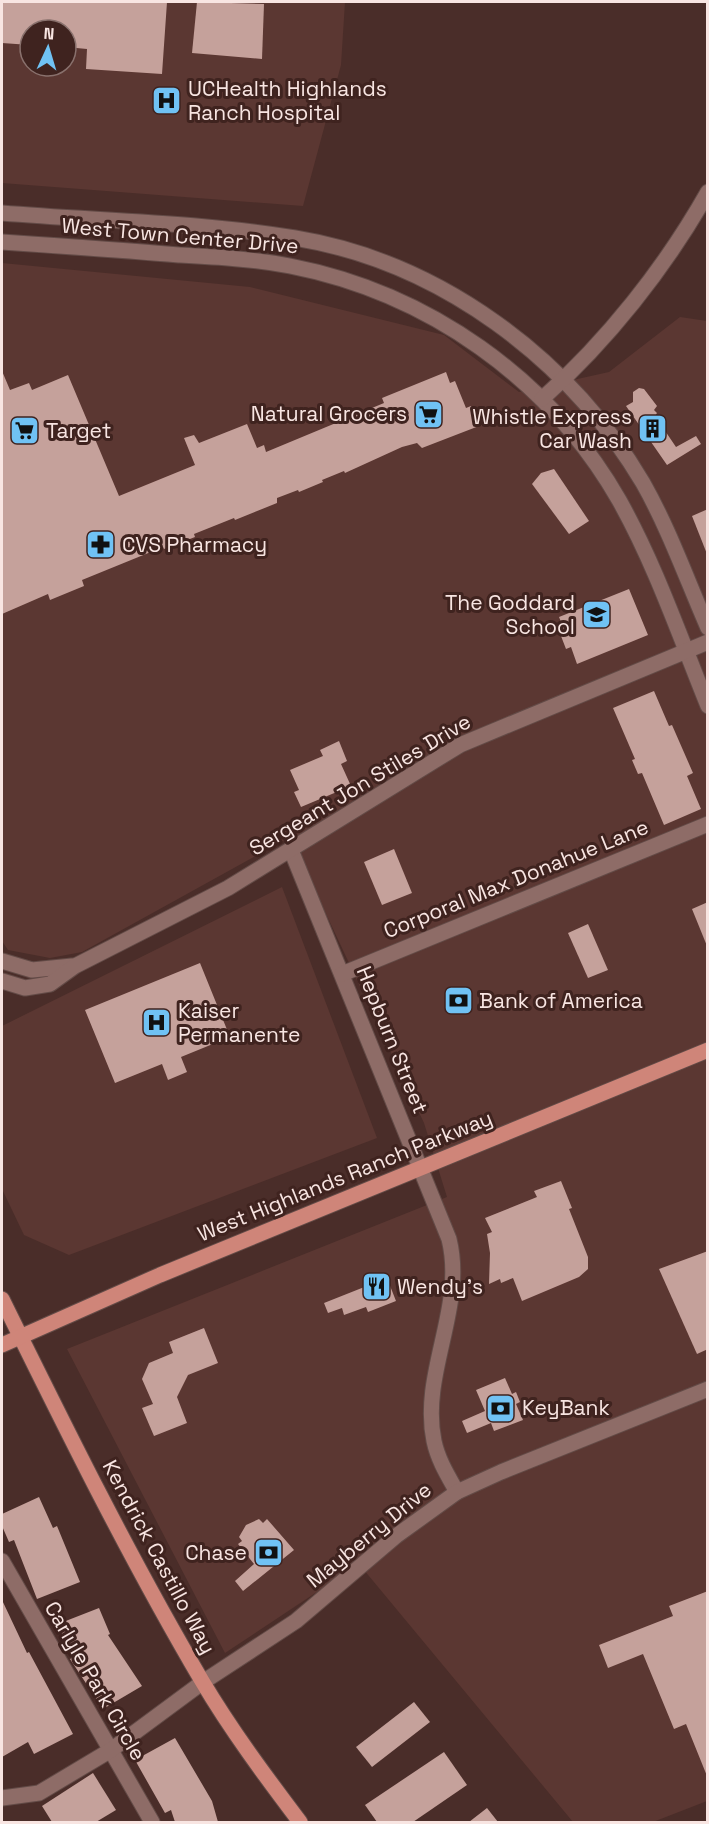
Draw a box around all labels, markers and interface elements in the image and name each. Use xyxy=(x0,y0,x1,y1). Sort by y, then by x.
north arrow xyxy=(18,18,78,78)
text: N xyxy=(43,23,55,44)
place label: UCHealth Highlands Ranch Hospital xyxy=(188,75,387,126)
hospital icon: UCHealth Highlands Ranch Hospital xyxy=(151,85,183,117)
street label: West Town Center Drive xyxy=(60,212,300,259)
supermarket icon: Natural Grocers xyxy=(412,398,444,430)
place label: Natural Grocers xyxy=(251,400,407,427)
place label: Whistle Express Car Wash xyxy=(472,403,632,454)
building icon: Whistle Express Car Wash xyxy=(637,413,669,445)
supermarket icon: Target xyxy=(9,415,41,447)
place label: Target xyxy=(46,417,111,444)
pharmacy icon: CVS Pharmacy xyxy=(85,529,117,561)
place label: CVS Pharmacy xyxy=(122,531,267,558)
place label: The Goddard School xyxy=(445,589,575,640)
school or university icon: The Goddard School xyxy=(580,599,612,631)
street label: Sergeant Jon Stiles Drive xyxy=(244,708,475,861)
street label: Corporal Max Donahue Lane xyxy=(379,813,652,944)
street label: Hepburn Street xyxy=(351,962,434,1117)
bank icon: Bank of America xyxy=(442,985,474,1017)
place label: Bank of America xyxy=(479,987,643,1014)
place label: Kaiser Permanente xyxy=(178,997,300,1048)
hospital icon: Kaiser Permanente xyxy=(141,1007,173,1039)
street label: West Highlands Ranch Parkway xyxy=(193,1104,496,1247)
restaurant icon: Wendy's xyxy=(360,1271,392,1303)
place label: Wendy's xyxy=(397,1273,483,1300)
bank icon: KeyBank xyxy=(485,1392,517,1424)
place label: KeyBank xyxy=(522,1394,610,1421)
street label: Kendrick Castillo Way xyxy=(97,1455,222,1658)
street label: Mayberry Drive xyxy=(301,1476,437,1593)
bank icon: Chase xyxy=(252,1537,284,1569)
place label: Chase xyxy=(185,1539,247,1566)
street label: Carlyle Park Circle xyxy=(39,1596,152,1765)

